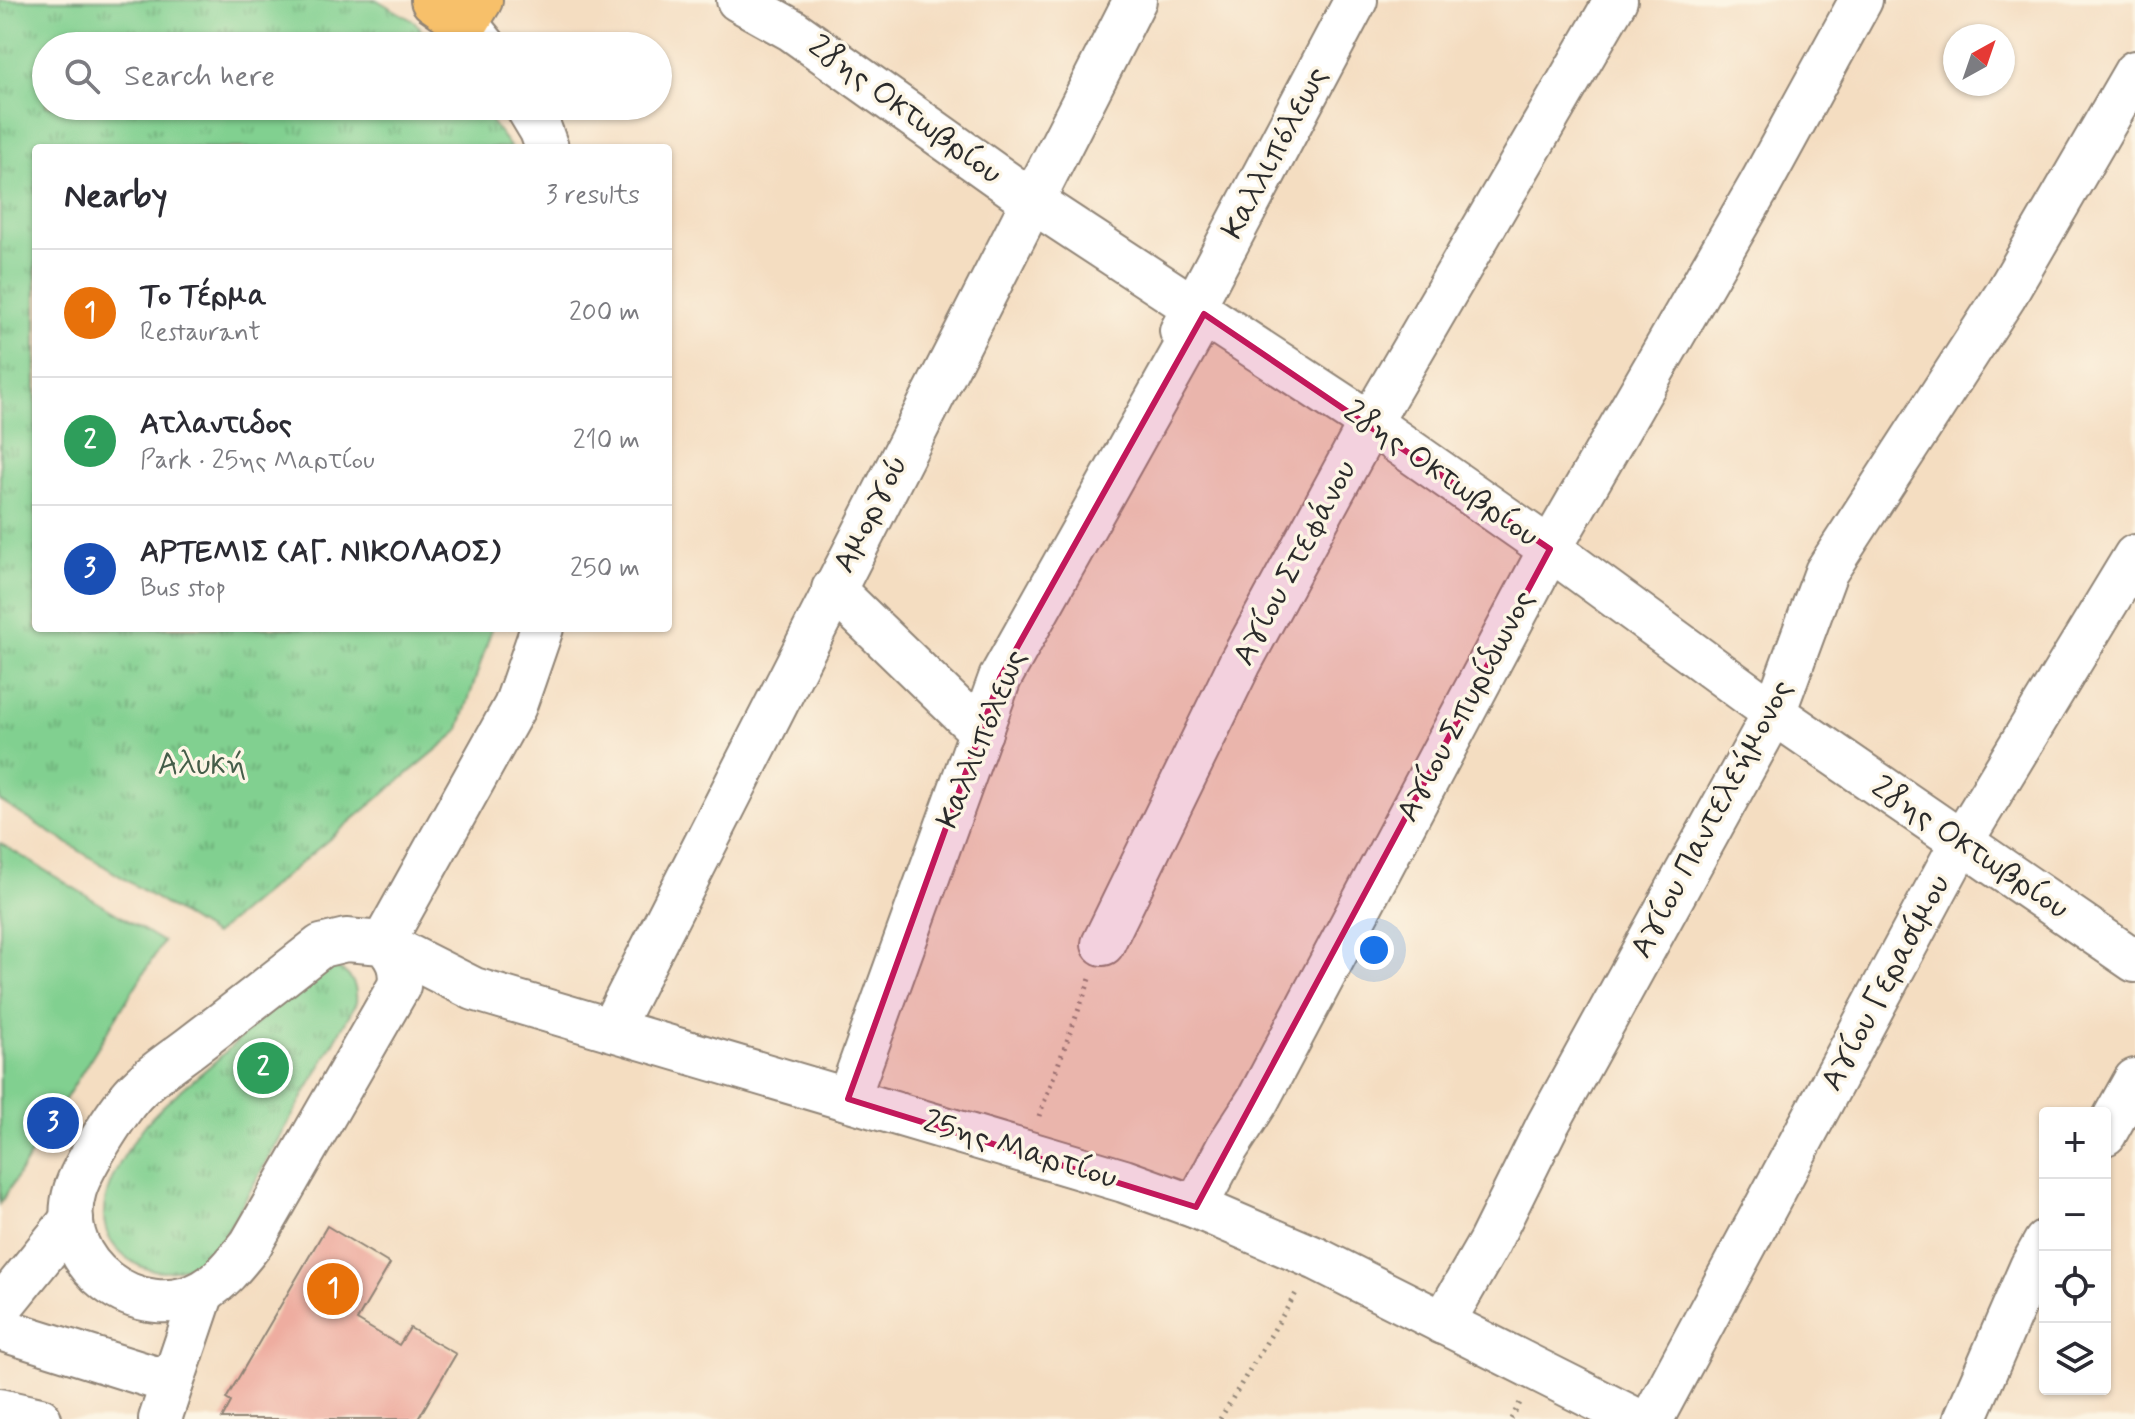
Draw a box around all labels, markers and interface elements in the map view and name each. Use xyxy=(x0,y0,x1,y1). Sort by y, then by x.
north arrow xyxy=(1943,24,2015,96)
street label: 28ης Οκτωβρίου xyxy=(800,26,1010,194)
search box xyxy=(32,32,672,120)
icon: search xyxy=(60,54,104,98)
text: Search here xyxy=(124,57,275,96)
street label: Καλλιπόλεως xyxy=(1212,59,1338,247)
text: Nearby xyxy=(64,174,168,219)
text: 3 results xyxy=(546,179,640,213)
text: Το Τέρμα xyxy=(140,277,267,316)
text: 1 xyxy=(84,296,96,330)
text: 200 m xyxy=(569,296,640,330)
text: Restaurant xyxy=(140,316,261,350)
street label: 28ης Οκτωβρίου xyxy=(1335,391,1547,557)
text: Ατλαντιδος xyxy=(140,405,292,444)
text: 2 xyxy=(84,424,96,458)
text: 210 m xyxy=(573,424,640,458)
text: Park · 25ης Μαρτίου xyxy=(140,444,375,478)
street label: Αμοργού xyxy=(823,448,919,580)
street label: Αγίου Στεφάνου xyxy=(1223,453,1367,673)
text: ΑΡΤΕΜΙΣ (ΑΓ. ΝΙΚΟΛΑΟΣ) xyxy=(140,533,501,572)
text: 3 xyxy=(84,552,96,586)
text: 250 m xyxy=(570,552,640,586)
text: Bus stop xyxy=(140,572,226,606)
street label: Αγίου Σπυρίδωνος xyxy=(1387,583,1545,829)
street label: Καλλιπόλεως xyxy=(927,643,1037,835)
street label: Αγίου Παντελεήμονος xyxy=(1621,672,1803,966)
park label: Αλυκή xyxy=(157,744,247,786)
street label: 28ης Οκτωβρίου xyxy=(1863,766,2077,930)
street label: Αγίου Γερασίμου xyxy=(1811,868,1961,1098)
your location xyxy=(1354,930,1394,970)
pin: 2 xyxy=(237,1038,289,1098)
pin: 3 xyxy=(27,1093,79,1153)
street label: 25ης Μαρτίου xyxy=(918,1101,1122,1199)
map controls xyxy=(2039,1107,2111,1395)
button: + xyxy=(2039,1107,2111,1179)
button: − xyxy=(2039,1179,2111,1251)
button: locate xyxy=(2039,1251,2111,1323)
pin: 1 xyxy=(307,1259,359,1319)
button: layers xyxy=(2039,1323,2111,1395)

